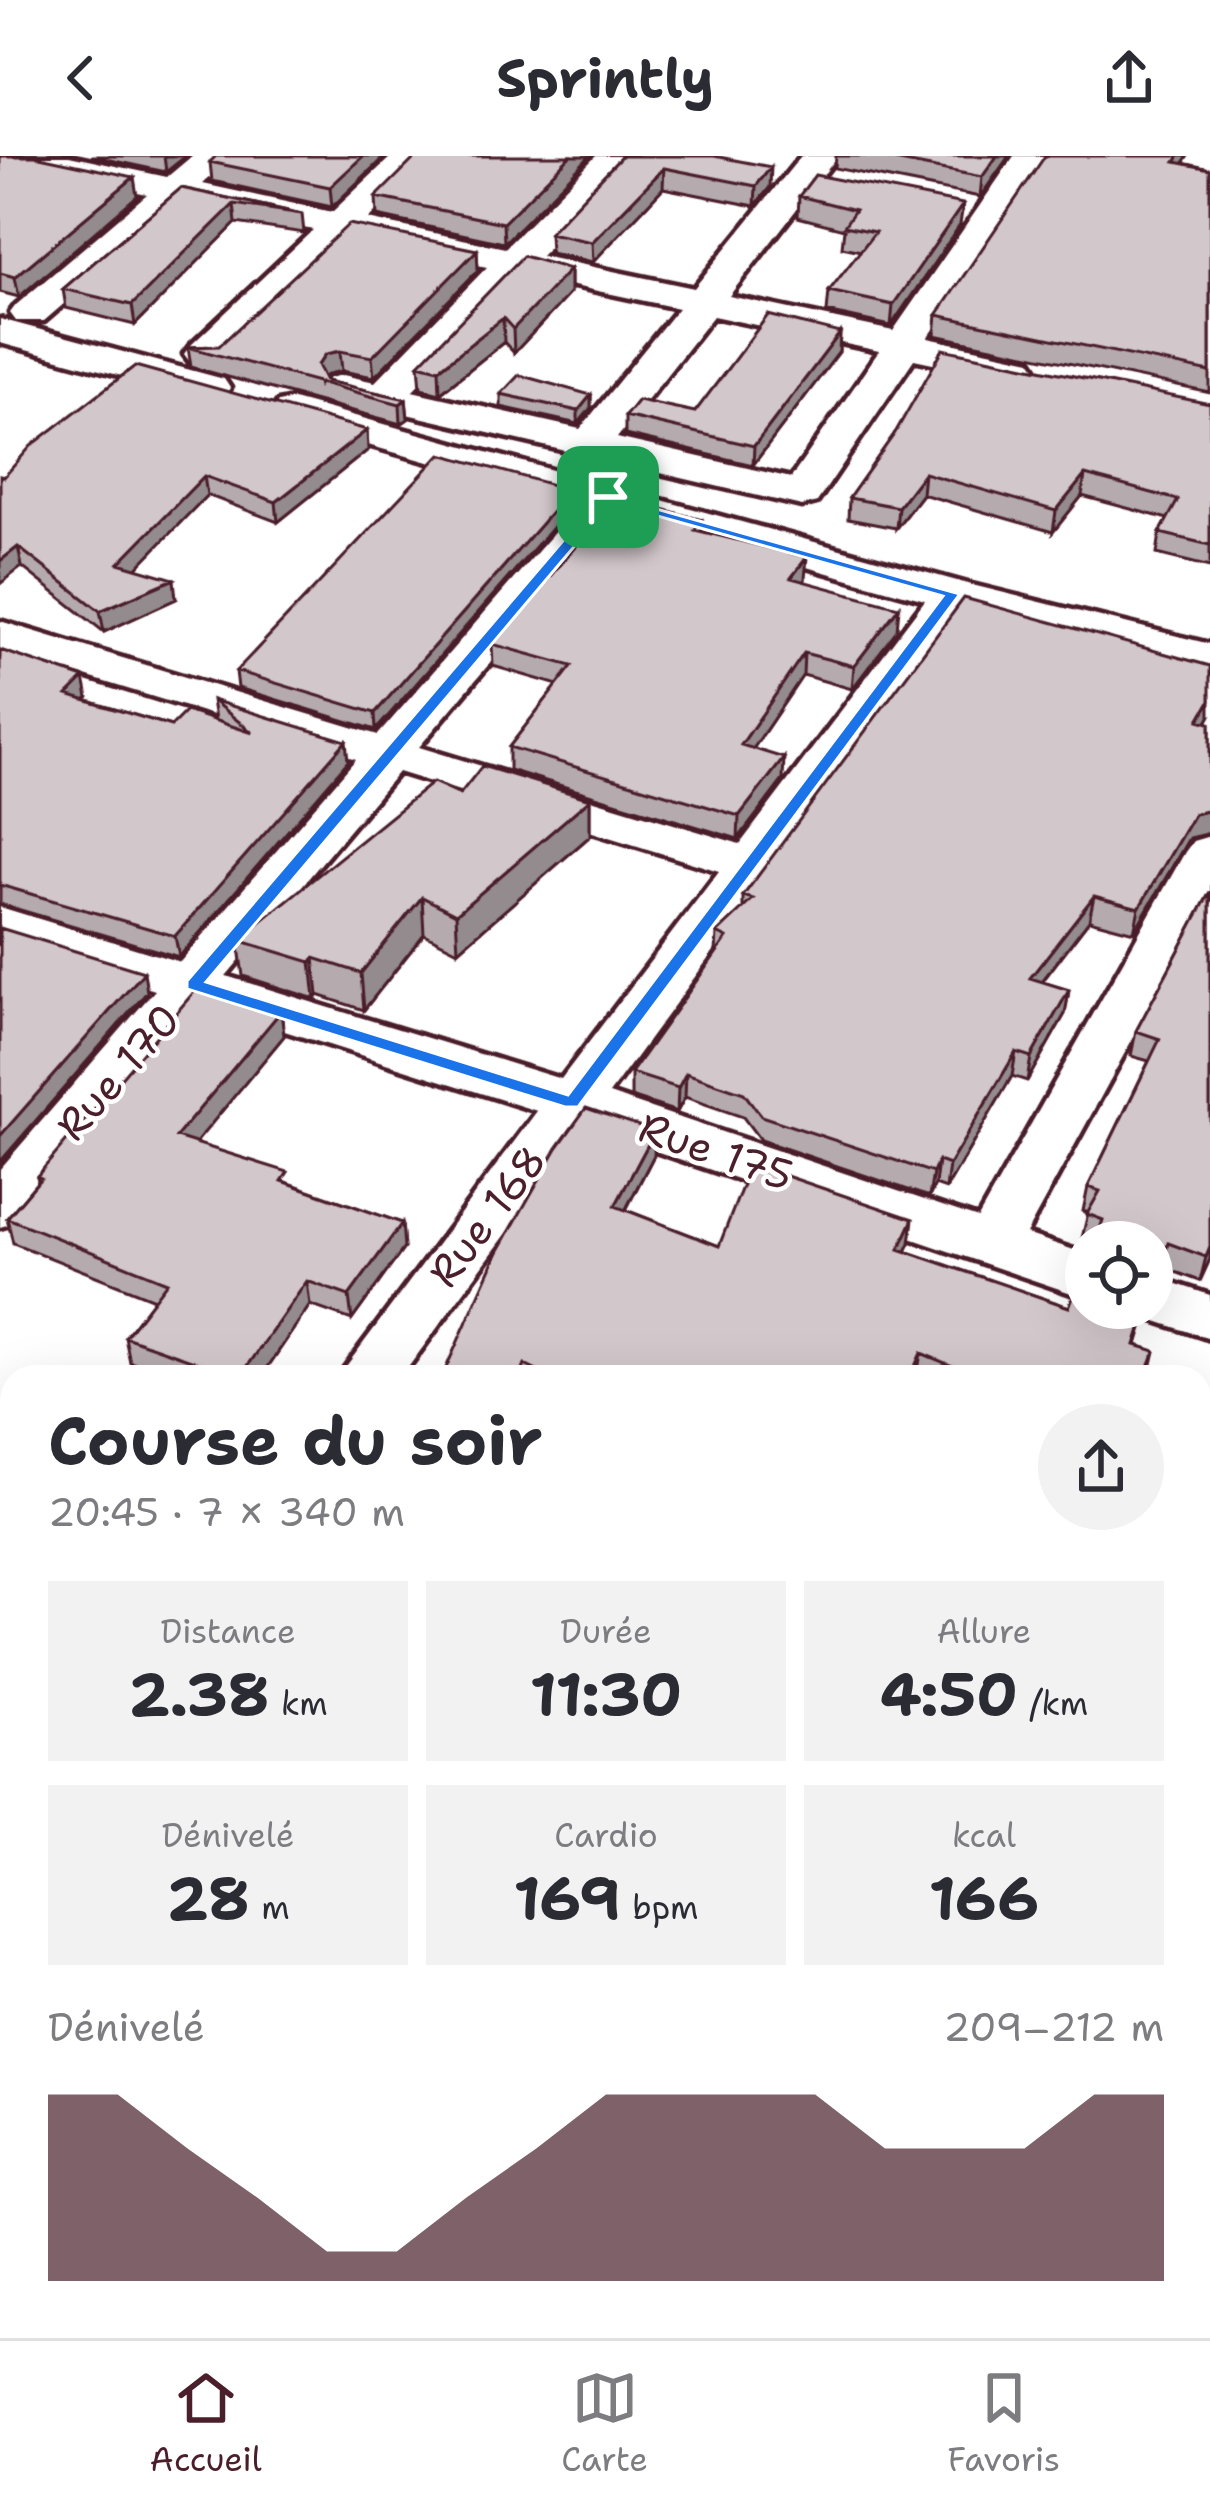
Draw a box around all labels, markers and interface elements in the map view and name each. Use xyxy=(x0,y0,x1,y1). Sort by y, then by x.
text: Sprintly xyxy=(496,42,714,114)
icon: back xyxy=(48,45,114,111)
icon: share xyxy=(1096,45,1162,111)
pin xyxy=(557,446,659,548)
icon: arrive xyxy=(575,464,641,530)
street label: Rue 170 xyxy=(43,992,193,1152)
street label: Rue 175 xyxy=(632,1099,800,1203)
street label: Rue 168 xyxy=(416,1134,558,1298)
map controls xyxy=(1065,1221,1173,1329)
button: locate xyxy=(1065,1221,1173,1329)
text: Course du soir xyxy=(48,1397,543,1485)
button: share xyxy=(1038,1404,1164,1530)
text: 20:45 · 7 × 340 m xyxy=(48,1486,405,1538)
text: Distance xyxy=(160,1609,296,1654)
text: Durée xyxy=(560,1609,652,1654)
text: Allure xyxy=(937,1609,1031,1654)
text: 2.38 xyxy=(128,1654,270,1734)
text: 11:30 xyxy=(530,1654,682,1734)
text: 4:50 xyxy=(880,1654,1018,1734)
text: km xyxy=(270,1681,328,1726)
text: /km xyxy=(1018,1681,1088,1726)
text: Dénivelé xyxy=(162,1813,294,1858)
text: Cardio xyxy=(554,1813,658,1858)
text: kcal xyxy=(952,1813,1016,1858)
text: 28 xyxy=(166,1858,250,1938)
text: 169 xyxy=(513,1858,621,1938)
text: 166 xyxy=(929,1858,1039,1938)
text: m xyxy=(250,1885,290,1930)
text: bpm xyxy=(621,1885,699,1930)
text: Dénivelé xyxy=(48,2001,205,2053)
text: 209–212 m xyxy=(943,2001,1164,2053)
tab: Accueil xyxy=(150,2365,262,2482)
tab: Carte xyxy=(561,2365,648,2482)
tab: Favoris xyxy=(948,2365,1060,2482)

